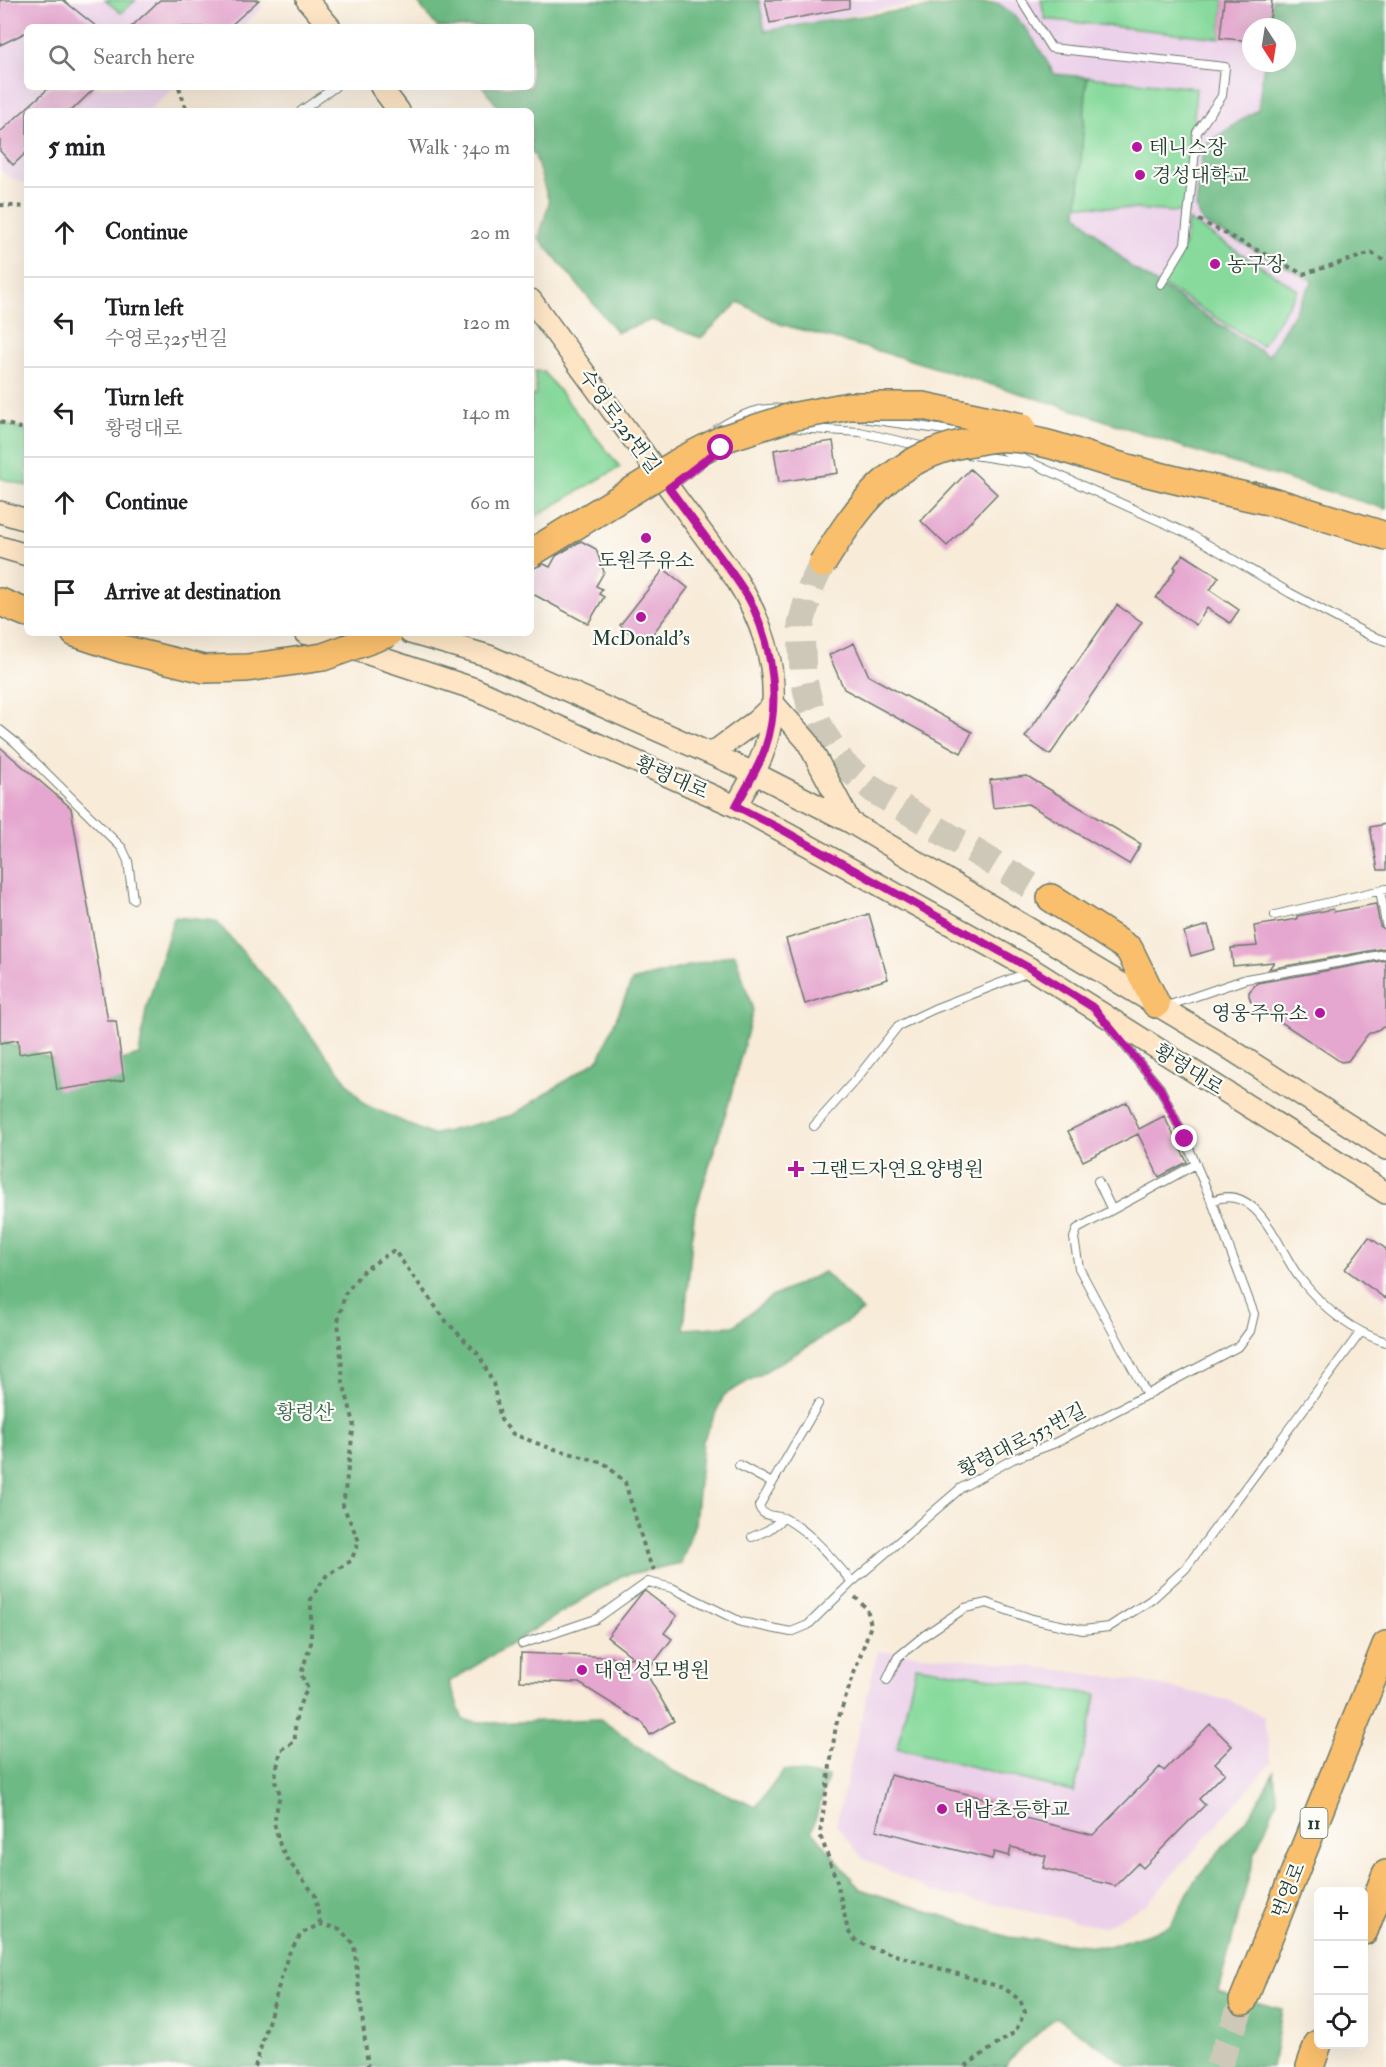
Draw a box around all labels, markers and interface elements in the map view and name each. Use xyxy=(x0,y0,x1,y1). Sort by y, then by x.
north arrow xyxy=(1242,18,1296,72)
search box xyxy=(24,24,534,90)
icon: search xyxy=(45,41,78,74)
text: Search here xyxy=(93,43,195,71)
text: 5 min xyxy=(48,131,105,163)
text: Walk · 340 m xyxy=(408,135,510,160)
place label: 테니스장 xyxy=(1149,135,1227,160)
marker: 테니스장 xyxy=(1130,140,1144,154)
place label: 경성대학교 xyxy=(1152,163,1249,188)
marker: 경성대학교 xyxy=(1133,168,1147,182)
icon: ahead xyxy=(48,216,81,249)
text: Continue xyxy=(105,218,188,246)
text: 20 m xyxy=(470,220,510,245)
place label: 농구장 xyxy=(1227,252,1286,277)
marker: 농구장 xyxy=(1208,257,1222,271)
text: Turn left xyxy=(105,294,184,322)
icon: left xyxy=(48,306,81,339)
text: 120 m xyxy=(463,310,510,335)
text: 수영로325번길 xyxy=(105,326,228,351)
street label: 수영로325번길 xyxy=(573,364,666,478)
text: Turn left xyxy=(105,384,184,412)
icon: left xyxy=(48,396,81,429)
text: 140 m xyxy=(462,400,510,425)
text: 황령대로 xyxy=(105,416,182,441)
route start xyxy=(707,434,733,460)
icon: ahead xyxy=(48,486,81,519)
text: Continue xyxy=(105,488,188,516)
text: 60 m xyxy=(470,490,510,515)
marker: 도원주유소 xyxy=(639,531,653,545)
place label: 도원주유소 xyxy=(598,548,694,573)
icon: arrive xyxy=(48,576,81,609)
text: Arrive at destination xyxy=(105,578,281,606)
marker: McDonald's xyxy=(634,610,648,624)
place label: McDonald's xyxy=(592,626,690,651)
street label: 황령대로 xyxy=(631,750,712,805)
place label: 영웅주유소 xyxy=(1211,1001,1308,1026)
marker: 영웅주유소 xyxy=(1313,1006,1327,1020)
street label: 황령대로 xyxy=(1149,1038,1228,1101)
route end xyxy=(1171,1125,1197,1151)
place label: 그랜드자연요양병원 xyxy=(810,1157,984,1182)
marker: 그랜드자연요양병원 xyxy=(787,1160,805,1178)
street label: 황령대로353번길 xyxy=(954,1398,1090,1483)
park label: 황령산 xyxy=(276,1400,335,1425)
place label: 대연성모병원 xyxy=(594,1658,710,1683)
marker: 대연성모병원 xyxy=(575,1663,589,1677)
place label: 대남초등학교 xyxy=(954,1797,1071,1822)
marker: 대남초등학교 xyxy=(935,1802,949,1816)
road number: 11 xyxy=(1300,1808,1328,1838)
street label: 번영로 xyxy=(1266,1859,1311,1922)
map controls xyxy=(1314,1887,1368,2049)
button: + xyxy=(1314,1887,1368,1941)
button: − xyxy=(1314,1941,1368,1995)
button: locate xyxy=(1314,1995,1368,2049)

